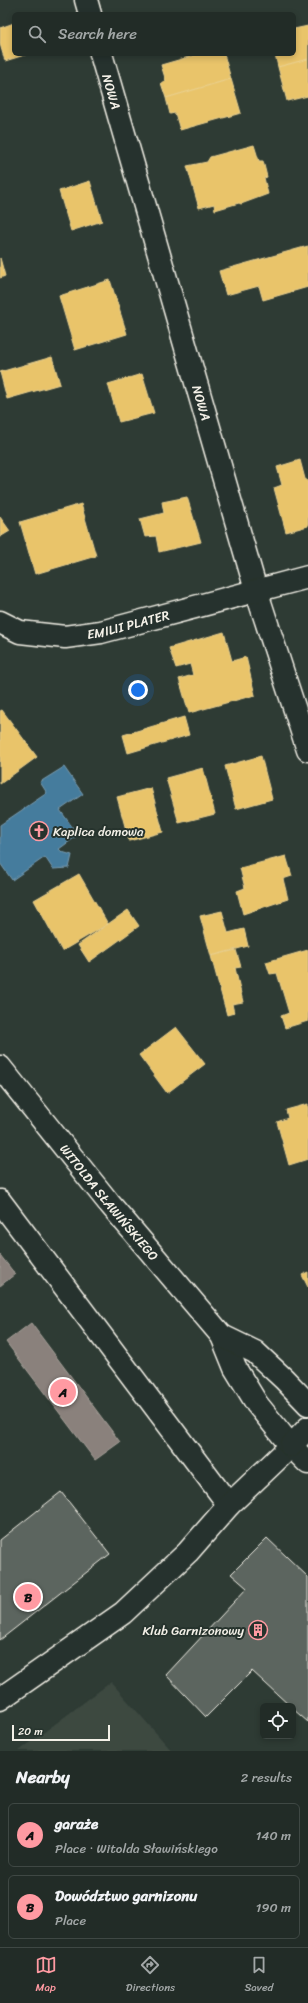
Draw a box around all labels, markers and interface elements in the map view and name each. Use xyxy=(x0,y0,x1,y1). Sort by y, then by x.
search box xyxy=(12,12,296,56)
text: Search here xyxy=(58,21,137,47)
icon: search xyxy=(26,23,48,45)
street label: NOWA xyxy=(96,71,128,112)
street label: NOWA xyxy=(186,382,218,423)
street label: EMILII PLATER xyxy=(85,603,172,645)
your location xyxy=(128,680,148,700)
church icon: Kaplica domowa xyxy=(28,820,50,842)
place label: Kaplica domowa xyxy=(53,820,144,843)
street label: WITOLDA SŁAWIŃSKIEGO xyxy=(54,1139,165,1266)
pin: A xyxy=(50,1377,76,1407)
pin: B xyxy=(15,1582,41,1612)
place label: Klub Garnizonowy xyxy=(142,1619,244,1642)
building icon: Klub Garnizonowy xyxy=(247,1619,269,1641)
map controls xyxy=(260,1703,296,1739)
button: locate xyxy=(260,1703,296,1739)
text: 20 m xyxy=(18,1722,43,1741)
scale bar xyxy=(12,1723,110,1742)
text: Nearby xyxy=(16,1762,70,1792)
text: 2 results xyxy=(241,1766,292,1789)
text: garaże xyxy=(55,1811,98,1837)
text: A xyxy=(26,1824,34,1847)
text: 140 m xyxy=(256,1824,291,1847)
text: Place · Witolda Sławińskiego xyxy=(55,1837,218,1860)
text: Dowództwo garnizonu xyxy=(55,1883,197,1909)
text: B xyxy=(26,1896,34,1919)
text: 190 m xyxy=(256,1896,291,1919)
text: Place xyxy=(55,1909,86,1932)
tab: Map xyxy=(35,1954,57,1997)
tab: Directions xyxy=(126,1954,175,1997)
tab: Saved xyxy=(244,1954,273,1997)

